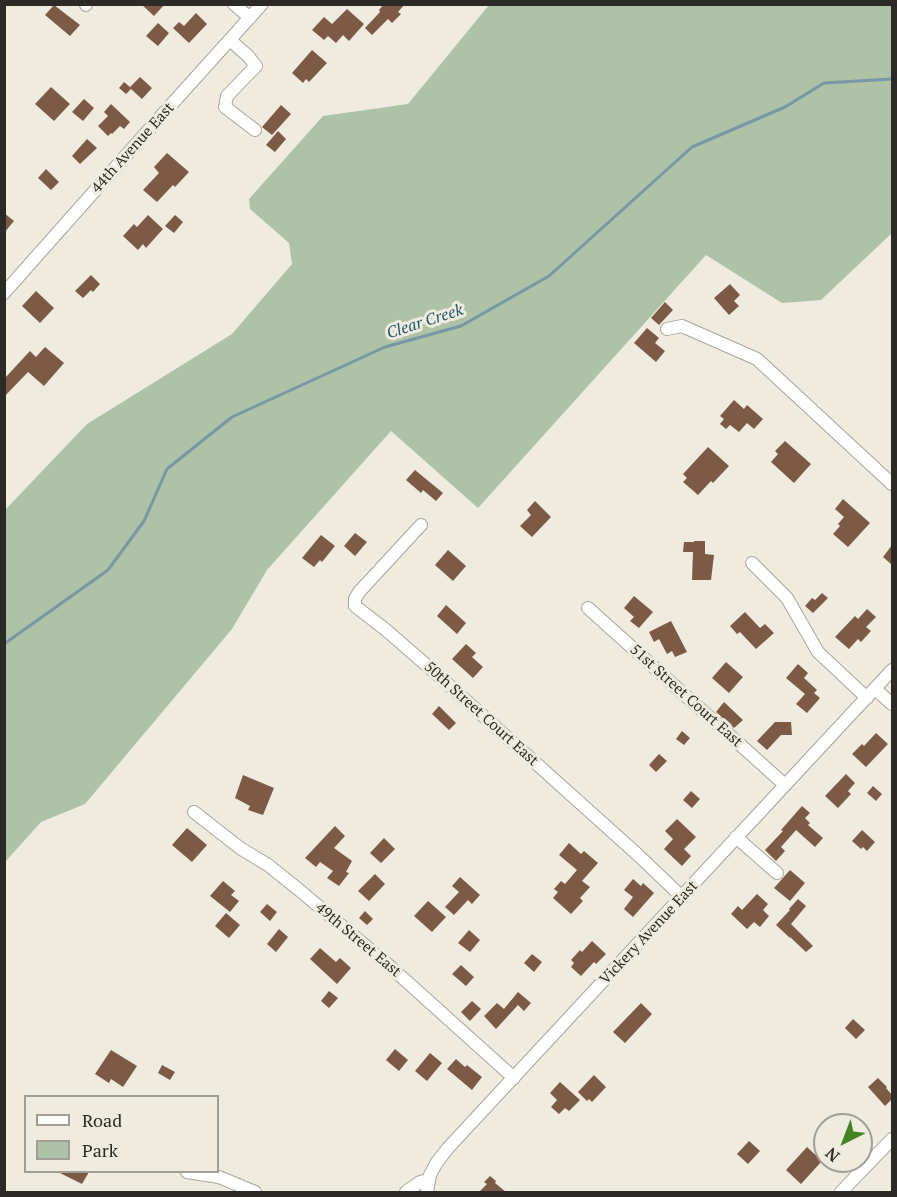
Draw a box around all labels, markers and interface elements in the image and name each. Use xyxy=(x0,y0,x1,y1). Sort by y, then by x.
street label: 44th Avenue East xyxy=(88,99,178,197)
water label: Clear Creek xyxy=(384,301,466,343)
street label: 51st Street Court East xyxy=(626,641,746,751)
street label: 50th Street Court East xyxy=(420,658,542,770)
street label: Vickery Avenue East xyxy=(596,877,702,989)
street label: 49th Street East xyxy=(312,899,404,981)
legend xyxy=(24,1095,219,1173)
text: Road xyxy=(82,1108,122,1132)
north arrow xyxy=(813,1113,873,1173)
text: Park xyxy=(82,1138,118,1162)
text: N xyxy=(820,1143,844,1167)

